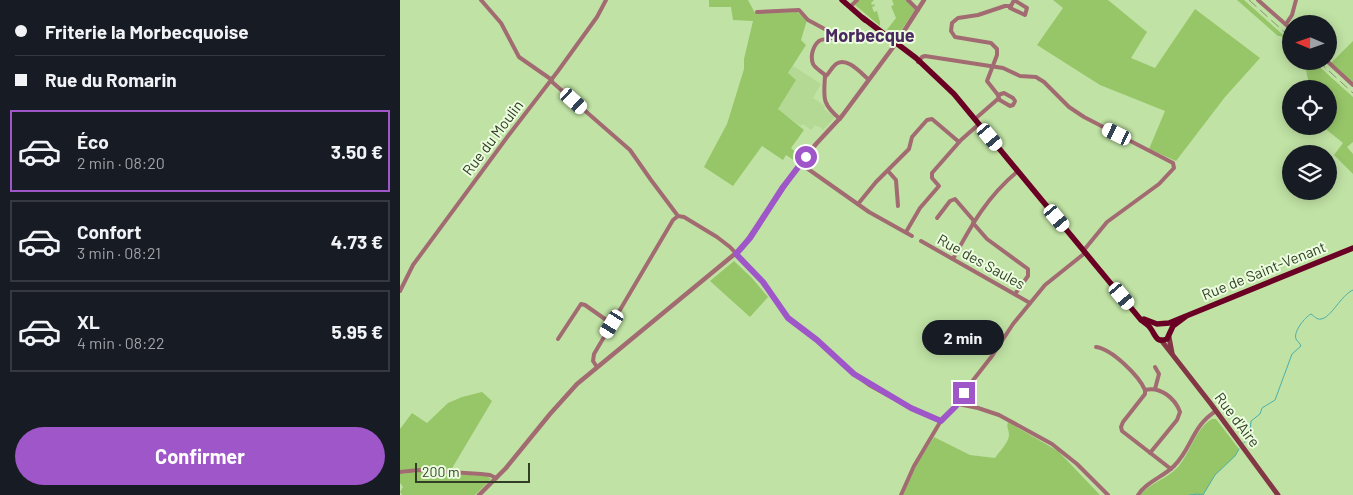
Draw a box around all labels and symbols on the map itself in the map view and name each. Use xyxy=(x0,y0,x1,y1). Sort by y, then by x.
north arrow xyxy=(1282,15,1338,70)
district label: Morbecque xyxy=(825,24,915,46)
car xyxy=(557,85,590,117)
street label: Rue du Moulin xyxy=(458,96,526,179)
car xyxy=(974,121,1005,153)
car xyxy=(1100,121,1133,147)
route start xyxy=(795,146,817,168)
car xyxy=(1041,202,1072,234)
street label: Rue des Saules xyxy=(935,230,1028,293)
street label: Rue de Saint-Venant xyxy=(1199,237,1328,303)
car xyxy=(1106,280,1137,312)
car xyxy=(597,307,626,341)
callout: 2 min xyxy=(923,320,1005,356)
route end xyxy=(953,382,975,404)
street label: Rue d'Aire xyxy=(1211,389,1264,450)
scale bar xyxy=(415,460,530,483)

